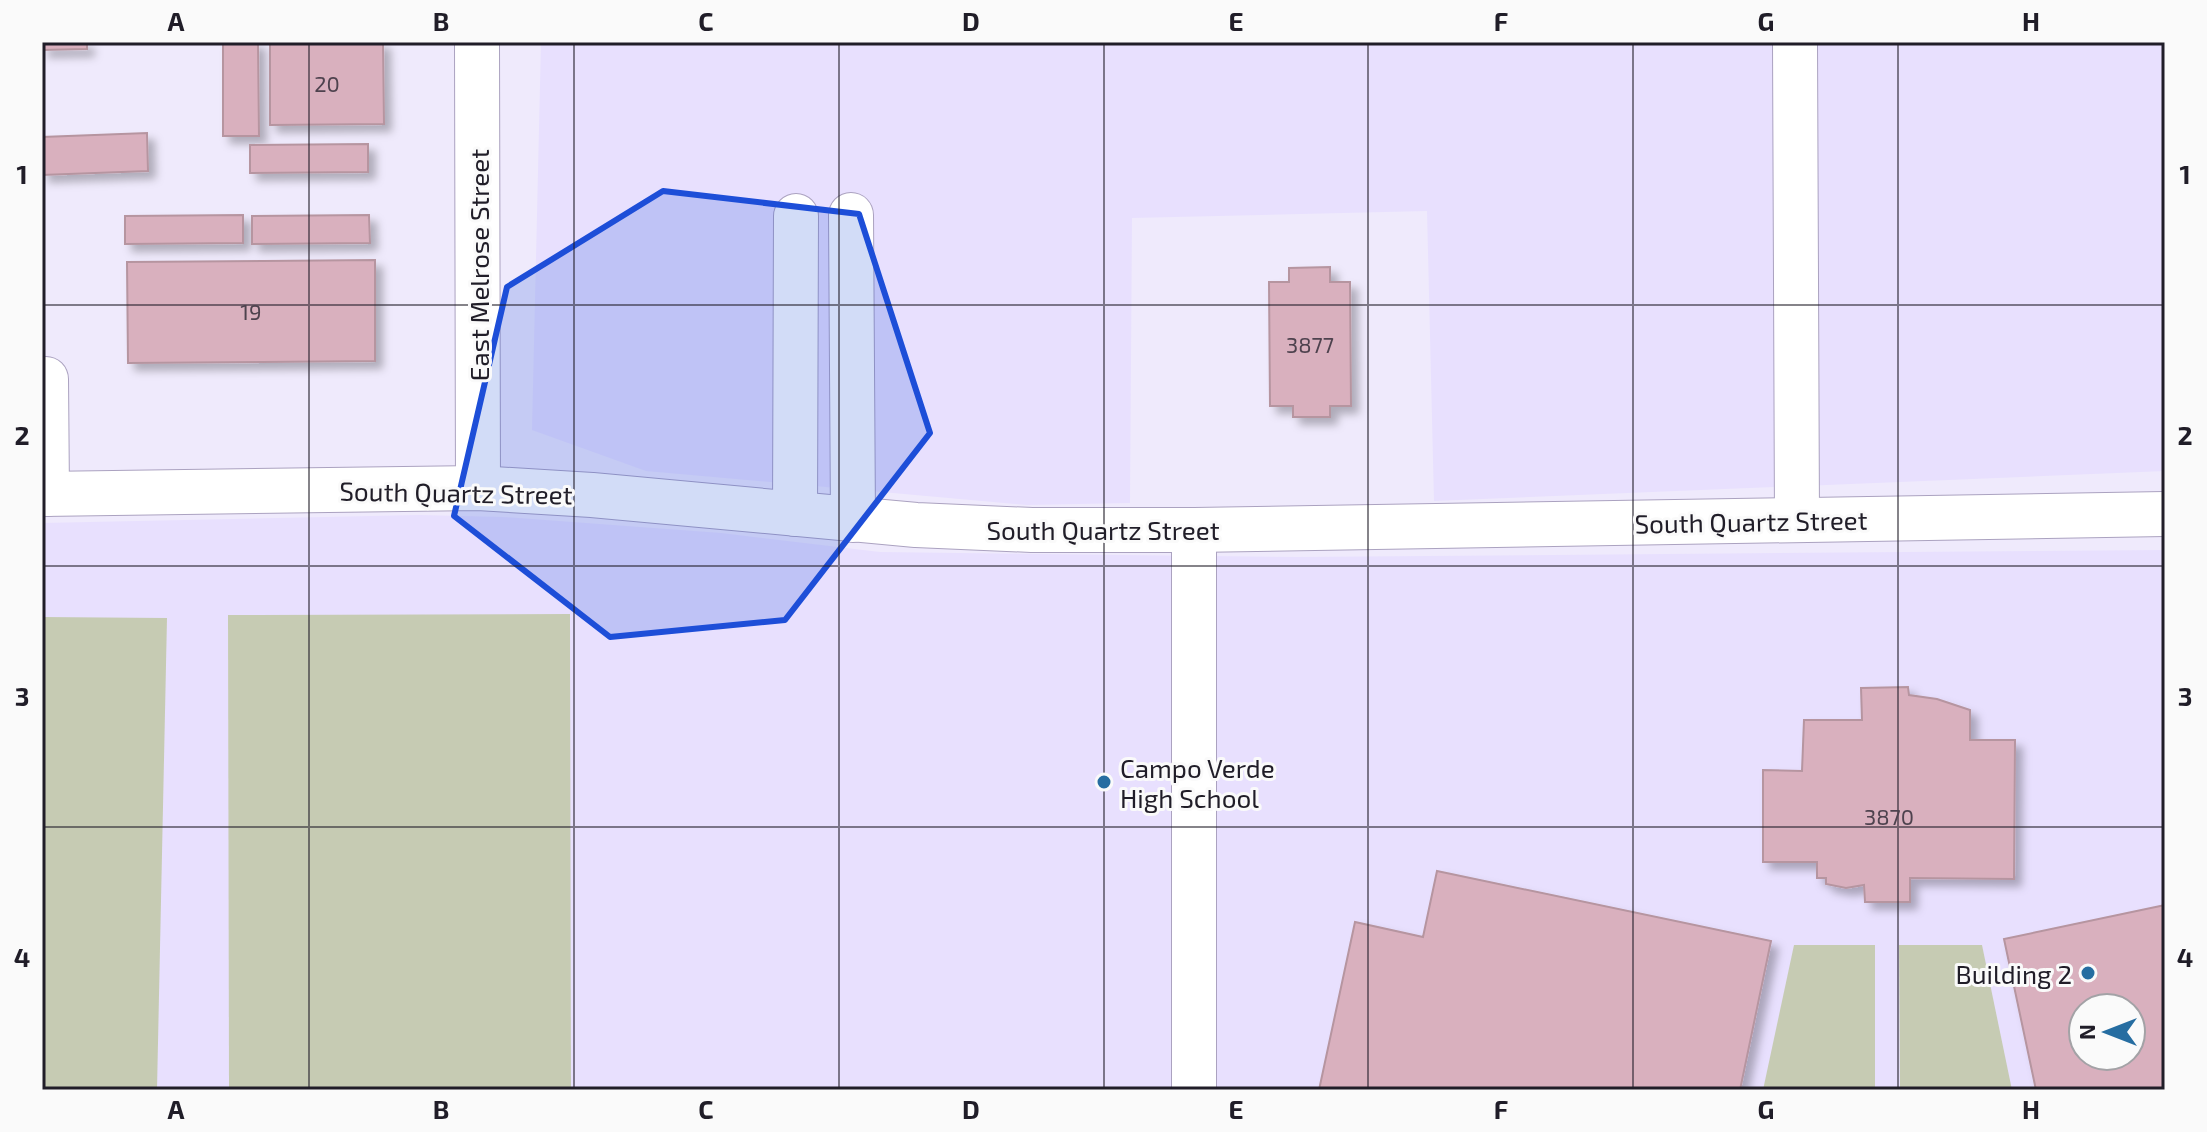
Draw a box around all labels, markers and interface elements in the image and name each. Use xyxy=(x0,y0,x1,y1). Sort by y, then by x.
text: A xyxy=(168,5,185,36)
text: B xyxy=(433,5,449,36)
text: C xyxy=(698,5,714,36)
text: D xyxy=(962,5,980,36)
text: E xyxy=(1228,5,1244,36)
text: F xyxy=(1494,5,1508,36)
text: G xyxy=(1758,5,1774,36)
text: H xyxy=(2022,5,2040,36)
house number: 20 xyxy=(314,70,340,96)
street label: East Melrose Street xyxy=(463,149,494,381)
text: 1 xyxy=(16,158,28,189)
text: 1 xyxy=(2179,158,2191,189)
house number: 19 xyxy=(240,298,262,324)
house number: 3877 xyxy=(1286,331,1334,357)
text: 2 xyxy=(14,419,30,450)
text: 2 xyxy=(2177,419,2193,450)
street label: South Quartz Street xyxy=(339,474,573,510)
street label: South Quartz Street xyxy=(1634,503,1868,539)
street label: South Quartz Street xyxy=(986,514,1220,545)
text: 3 xyxy=(15,680,29,711)
text: 3 xyxy=(2178,680,2192,711)
place label: Campo Verde High School xyxy=(1120,752,1275,813)
marker: Campo Verde High School xyxy=(1095,773,1113,791)
house number: 3870 xyxy=(1864,803,1914,829)
text: 4 xyxy=(14,941,30,972)
text: 4 xyxy=(2177,941,2193,972)
place label: Building 2 xyxy=(1956,958,2072,989)
marker: Building 2 xyxy=(2079,964,2097,982)
north arrow xyxy=(2067,992,2147,1072)
text: N xyxy=(2073,1024,2099,1040)
text: A xyxy=(168,1093,185,1124)
text: B xyxy=(433,1093,449,1124)
text: C xyxy=(698,1093,714,1124)
text: D xyxy=(962,1093,980,1124)
text: E xyxy=(1228,1093,1244,1124)
text: F xyxy=(1494,1093,1508,1124)
text: G xyxy=(1758,1093,1774,1124)
text: H xyxy=(2022,1093,2040,1124)

